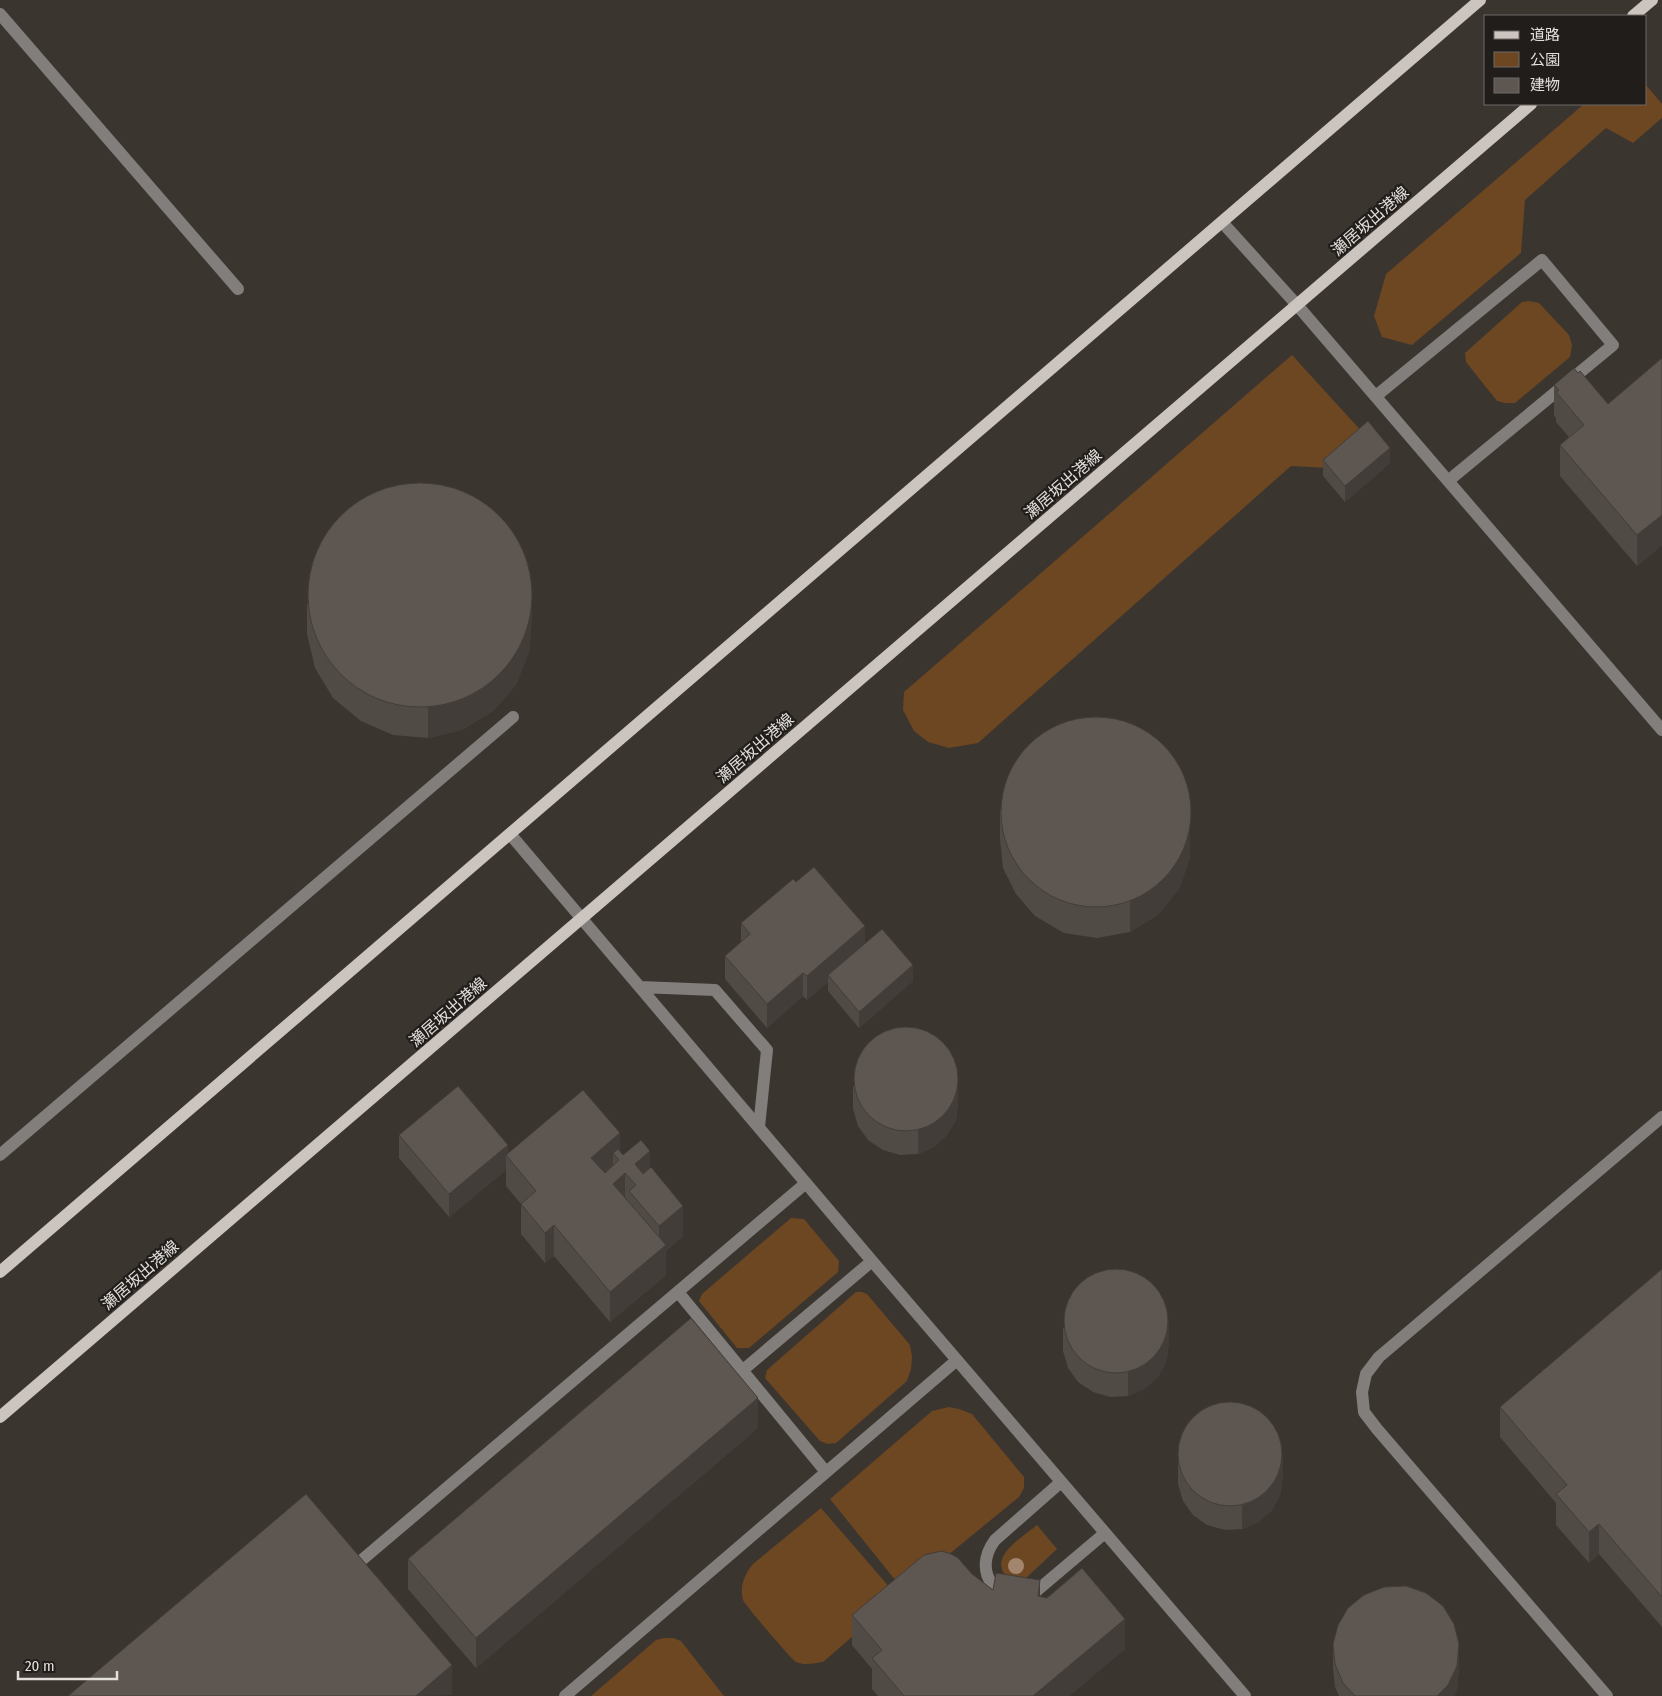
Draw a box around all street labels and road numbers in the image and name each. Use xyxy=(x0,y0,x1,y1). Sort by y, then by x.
street label: 瀬居坂出港線 xyxy=(1328,182,1412,260)
street label: 瀬居坂出港線 xyxy=(1021,445,1105,523)
street label: 瀬居坂出港線 xyxy=(713,709,797,787)
street label: 瀬居坂出港線 xyxy=(406,973,490,1051)
street label: 瀬居坂出港線 xyxy=(98,1236,182,1314)

